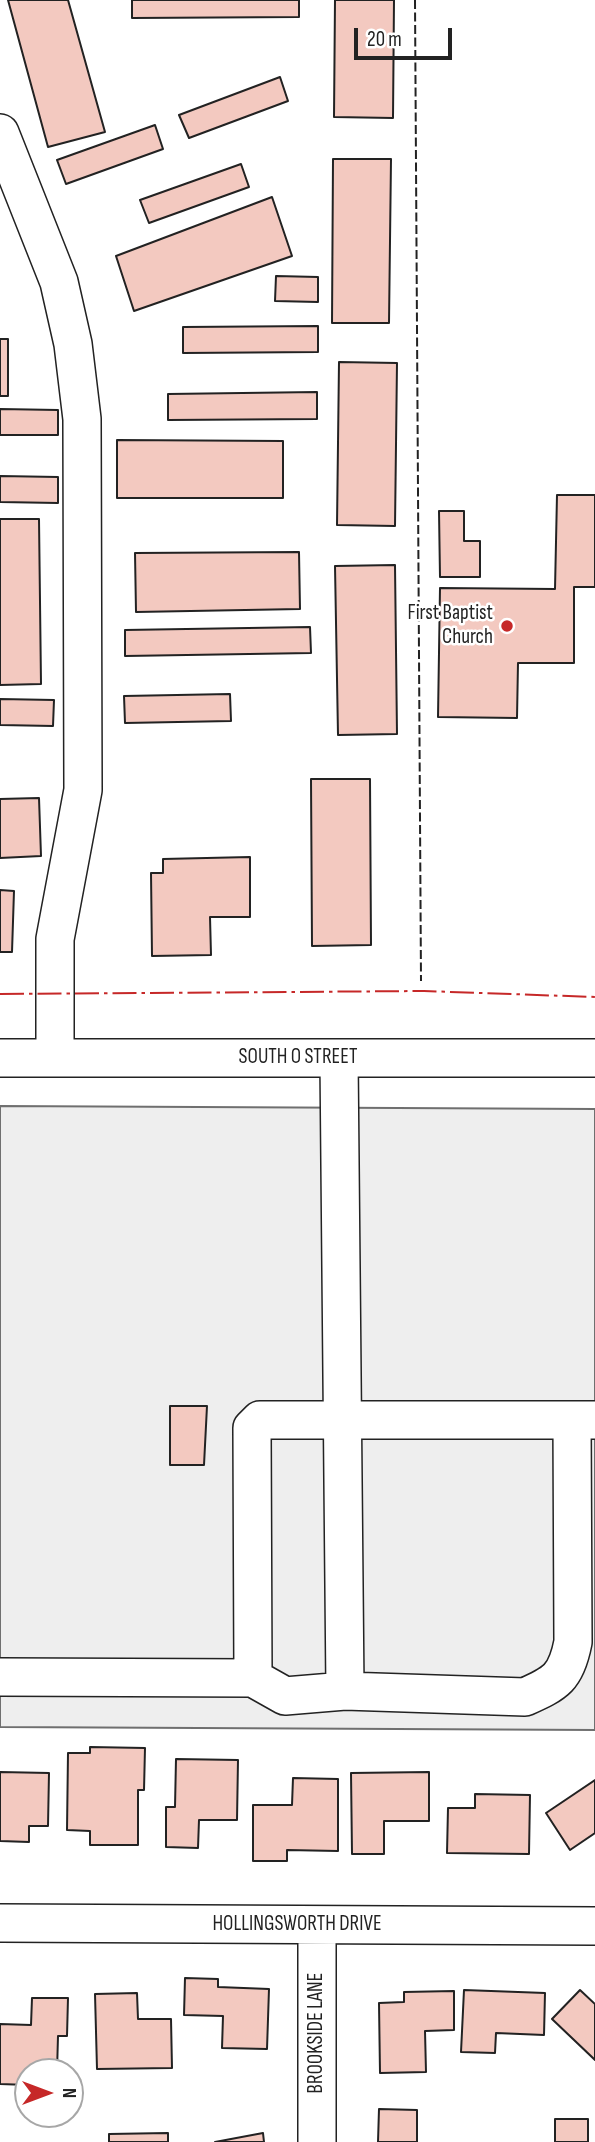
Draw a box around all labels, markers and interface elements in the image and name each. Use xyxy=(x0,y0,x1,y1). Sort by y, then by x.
scale bar xyxy=(357,14,455,58)
text: 20 m xyxy=(367,27,402,52)
place label: First Baptist Church xyxy=(407,601,493,651)
marker: First Baptist Church xyxy=(499,618,515,634)
street label: SOUTH O STREET xyxy=(239,1045,357,1071)
street label: HOLLINGSWORTH DRIVE xyxy=(212,1912,382,1938)
street label: BROOKSIDE LANE xyxy=(304,1973,330,2093)
north arrow xyxy=(14,2058,84,2128)
text: N xyxy=(57,2088,80,2098)

